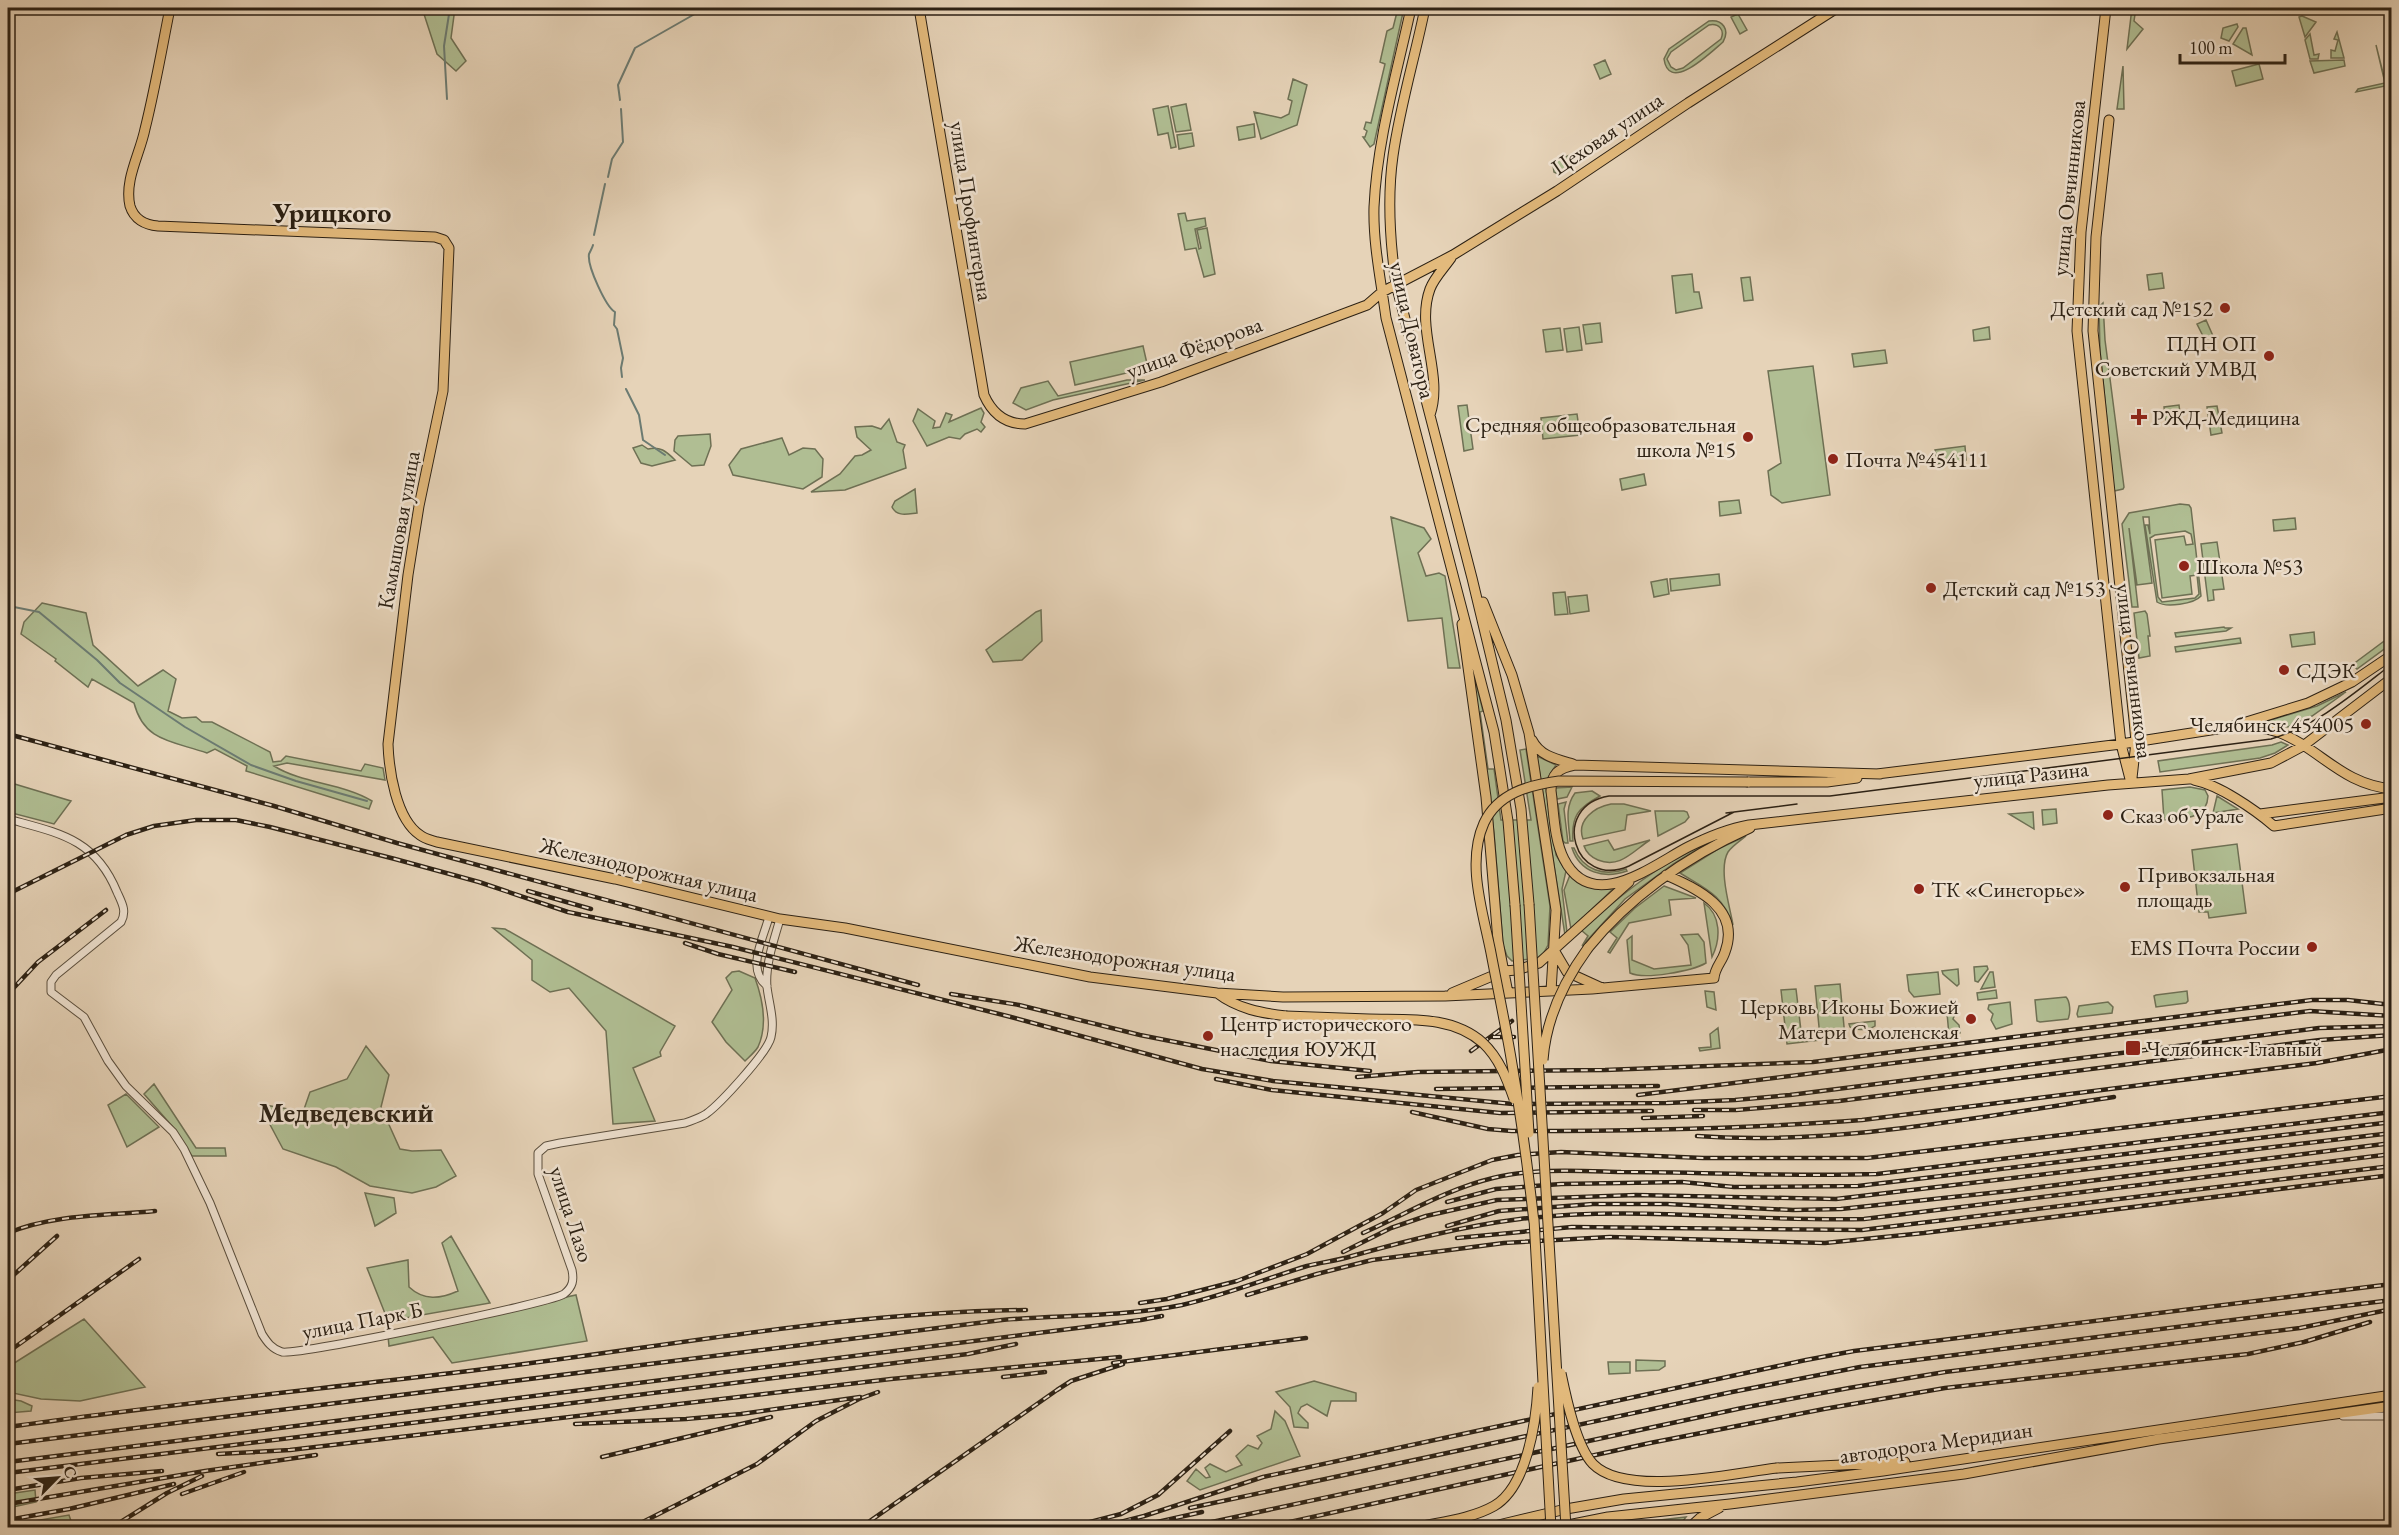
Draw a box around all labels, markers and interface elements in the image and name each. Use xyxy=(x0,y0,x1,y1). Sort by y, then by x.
scale bar xyxy=(2180,27,2285,65)
text: 100 m xyxy=(2189,36,2233,59)
street label: Цеховая улица xyxy=(1546,85,1669,181)
street label: улица Овчинникова xyxy=(2045,98,2092,277)
street label: улица Профинтерна xyxy=(943,119,1000,303)
district label: Урицкого xyxy=(272,194,391,230)
street label: улица Доватора xyxy=(1383,259,1442,402)
place label: Детский сад №152 xyxy=(2051,294,2213,323)
marker: Детский сад №152 xyxy=(2218,301,2232,315)
street label: улица Фёдорова xyxy=(1122,309,1266,385)
place label: ПДН ОП Советский УМВД xyxy=(2095,329,2257,383)
marker: ПДН ОП Советский УМВД xyxy=(2262,349,2276,363)
place label: РЖД-Медицина xyxy=(2152,403,2300,432)
marker: РЖД-Медицина xyxy=(2130,408,2148,426)
place label: Средняя общеобразовательная школа №15 xyxy=(1465,410,1736,464)
marker: Средняя общеобразовательная школа №15 xyxy=(1741,430,1755,444)
place label: Почта №454111 xyxy=(1845,445,1989,474)
street label: Камышовая улица xyxy=(370,448,427,612)
marker: Почта №454111 xyxy=(1826,452,1840,466)
place label: Школа №53 xyxy=(2196,552,2303,581)
marker: Школа №53 xyxy=(2177,559,2191,573)
place label: Детский сад №153 xyxy=(1943,574,2105,603)
marker: Детский сад №153 xyxy=(1924,581,1938,595)
street label: улица Овчинникова xyxy=(2109,582,2160,761)
place label: СДЭК xyxy=(2296,656,2356,685)
marker: СДЭК xyxy=(2277,663,2291,677)
place label: Челябинск 454005 xyxy=(2190,710,2354,739)
marker: Челябинск 454005 xyxy=(2359,717,2373,731)
street label: улица Разина xyxy=(1972,754,2090,795)
place label: Сказ об Урале xyxy=(2120,801,2244,830)
marker: Сказ об Урале xyxy=(2101,808,2115,822)
street label: Железнодорожная улица xyxy=(536,830,761,909)
place label: Привокзальная площадь xyxy=(2137,860,2275,914)
place label: ТК «Синегорье» xyxy=(1931,875,2086,904)
marker: Привокзальная площадь xyxy=(2118,880,2132,894)
marker: ТК «Синегорье» xyxy=(1912,882,1926,896)
street label: Железнодорожная улица xyxy=(1011,928,1238,988)
place label: EMS Почта России xyxy=(2130,933,2300,962)
marker: EMS Почта России xyxy=(2305,940,2319,954)
place label: Церковь Иконы Божией Матери Смоленская xyxy=(1740,992,1959,1046)
place label: Центр исторического наследия ЮУЖД xyxy=(1220,1009,1412,1063)
marker: Церковь Иконы Божией Матери Смоленская xyxy=(1964,1012,1978,1026)
marker: Центр исторического наследия ЮУЖД xyxy=(1201,1029,1215,1043)
place label: Челябинск-Главный xyxy=(2146,1034,2322,1063)
marker: Челябинск-Главный xyxy=(2124,1039,2142,1057)
district label: Медведевский xyxy=(258,1094,434,1130)
street label: улица Лазо xyxy=(542,1162,601,1266)
street label: улица Парк Б xyxy=(299,1295,425,1346)
street label: автодорога Меридиан xyxy=(1838,1415,2034,1470)
north arrow xyxy=(27,1448,87,1508)
text: С xyxy=(58,1462,82,1481)

